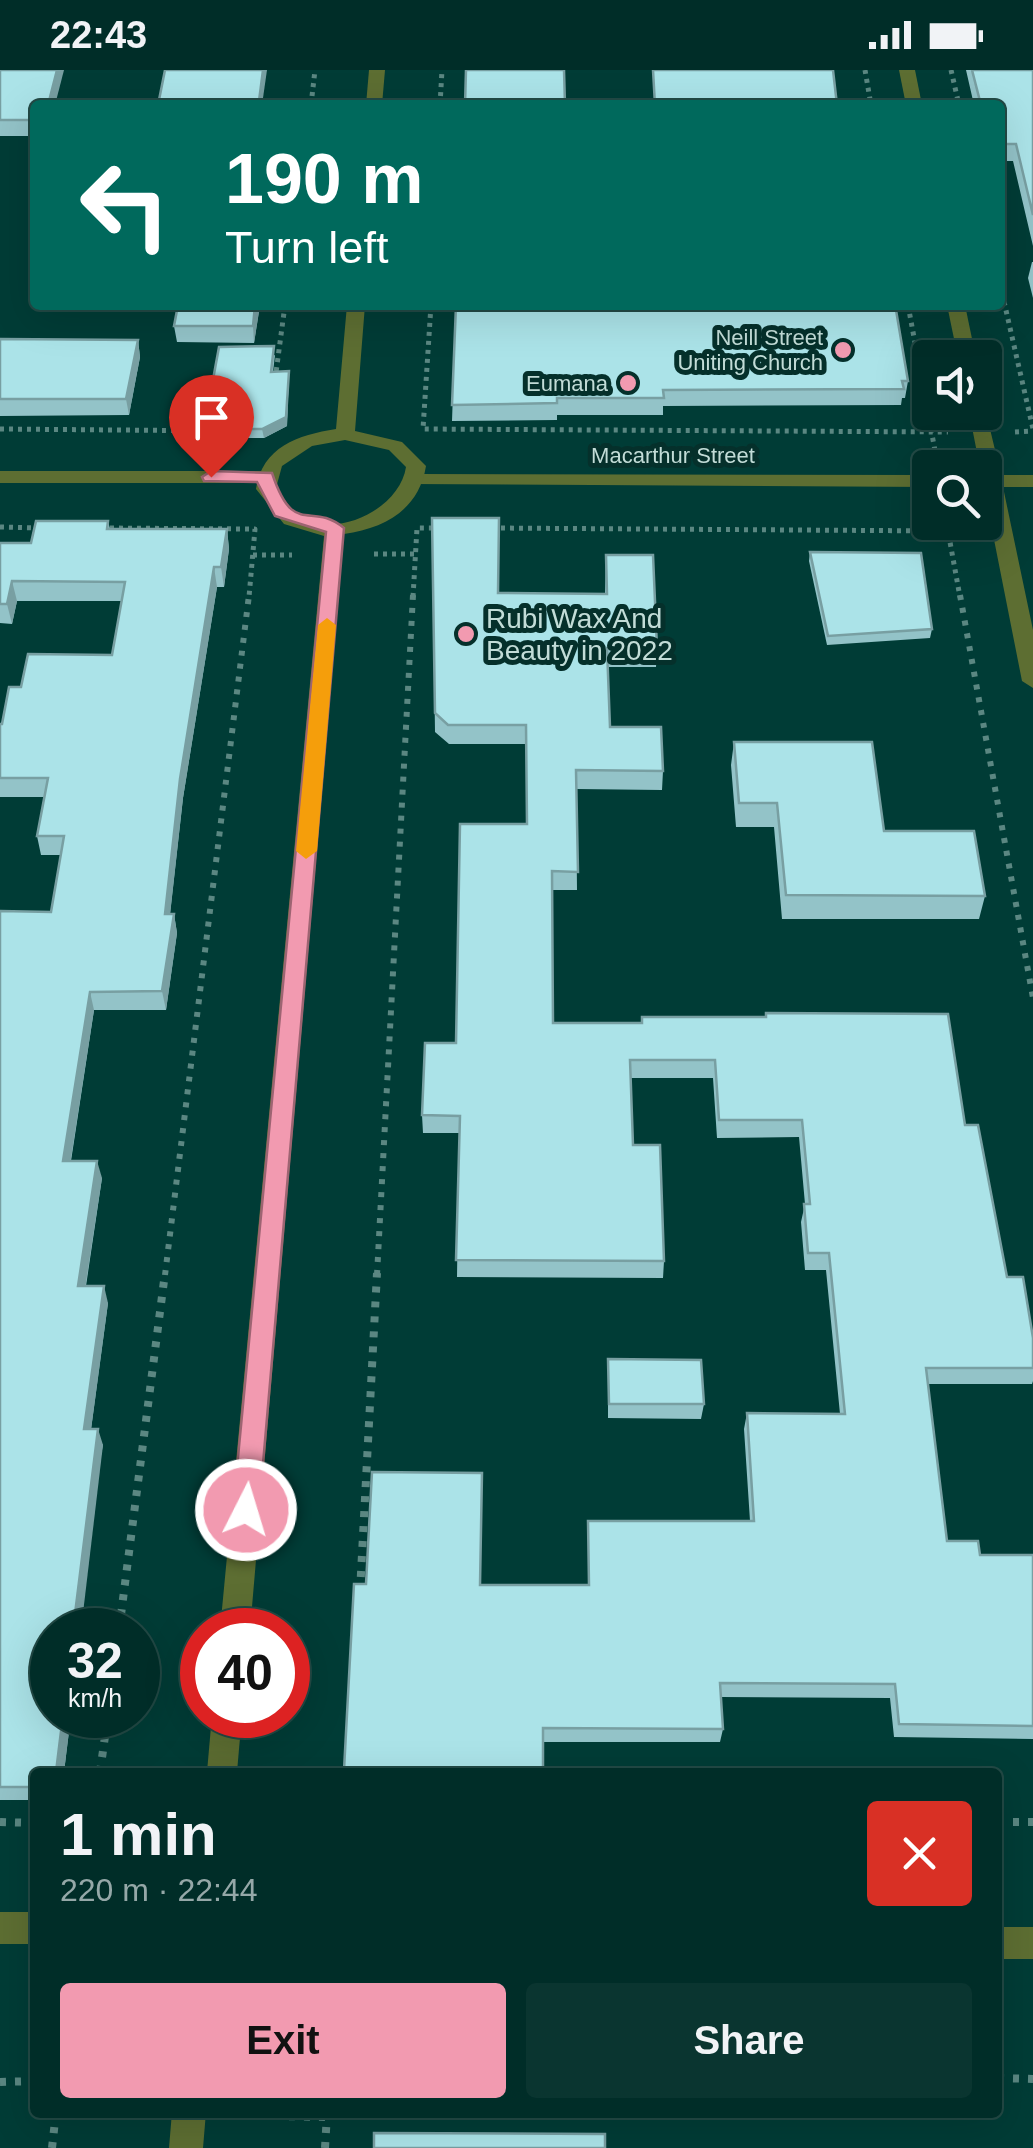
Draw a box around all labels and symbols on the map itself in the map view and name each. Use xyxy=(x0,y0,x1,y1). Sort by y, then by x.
place label: Neill Street Uniting Church xyxy=(677,325,823,375)
marker: Neill Street Uniting Church xyxy=(832,339,854,361)
place label: Eumana xyxy=(526,371,609,396)
marker: Eumana xyxy=(617,372,639,394)
pin xyxy=(169,375,254,478)
street label: Macarthur Street xyxy=(591,443,755,468)
place label: Rubi Wax And Beauty in 2022 xyxy=(486,603,673,666)
marker: Rubi Wax And Beauty in 2022 xyxy=(455,623,477,645)
position arrow xyxy=(194,1458,298,1562)
speed limit sign: 40 xyxy=(180,1608,310,1738)

